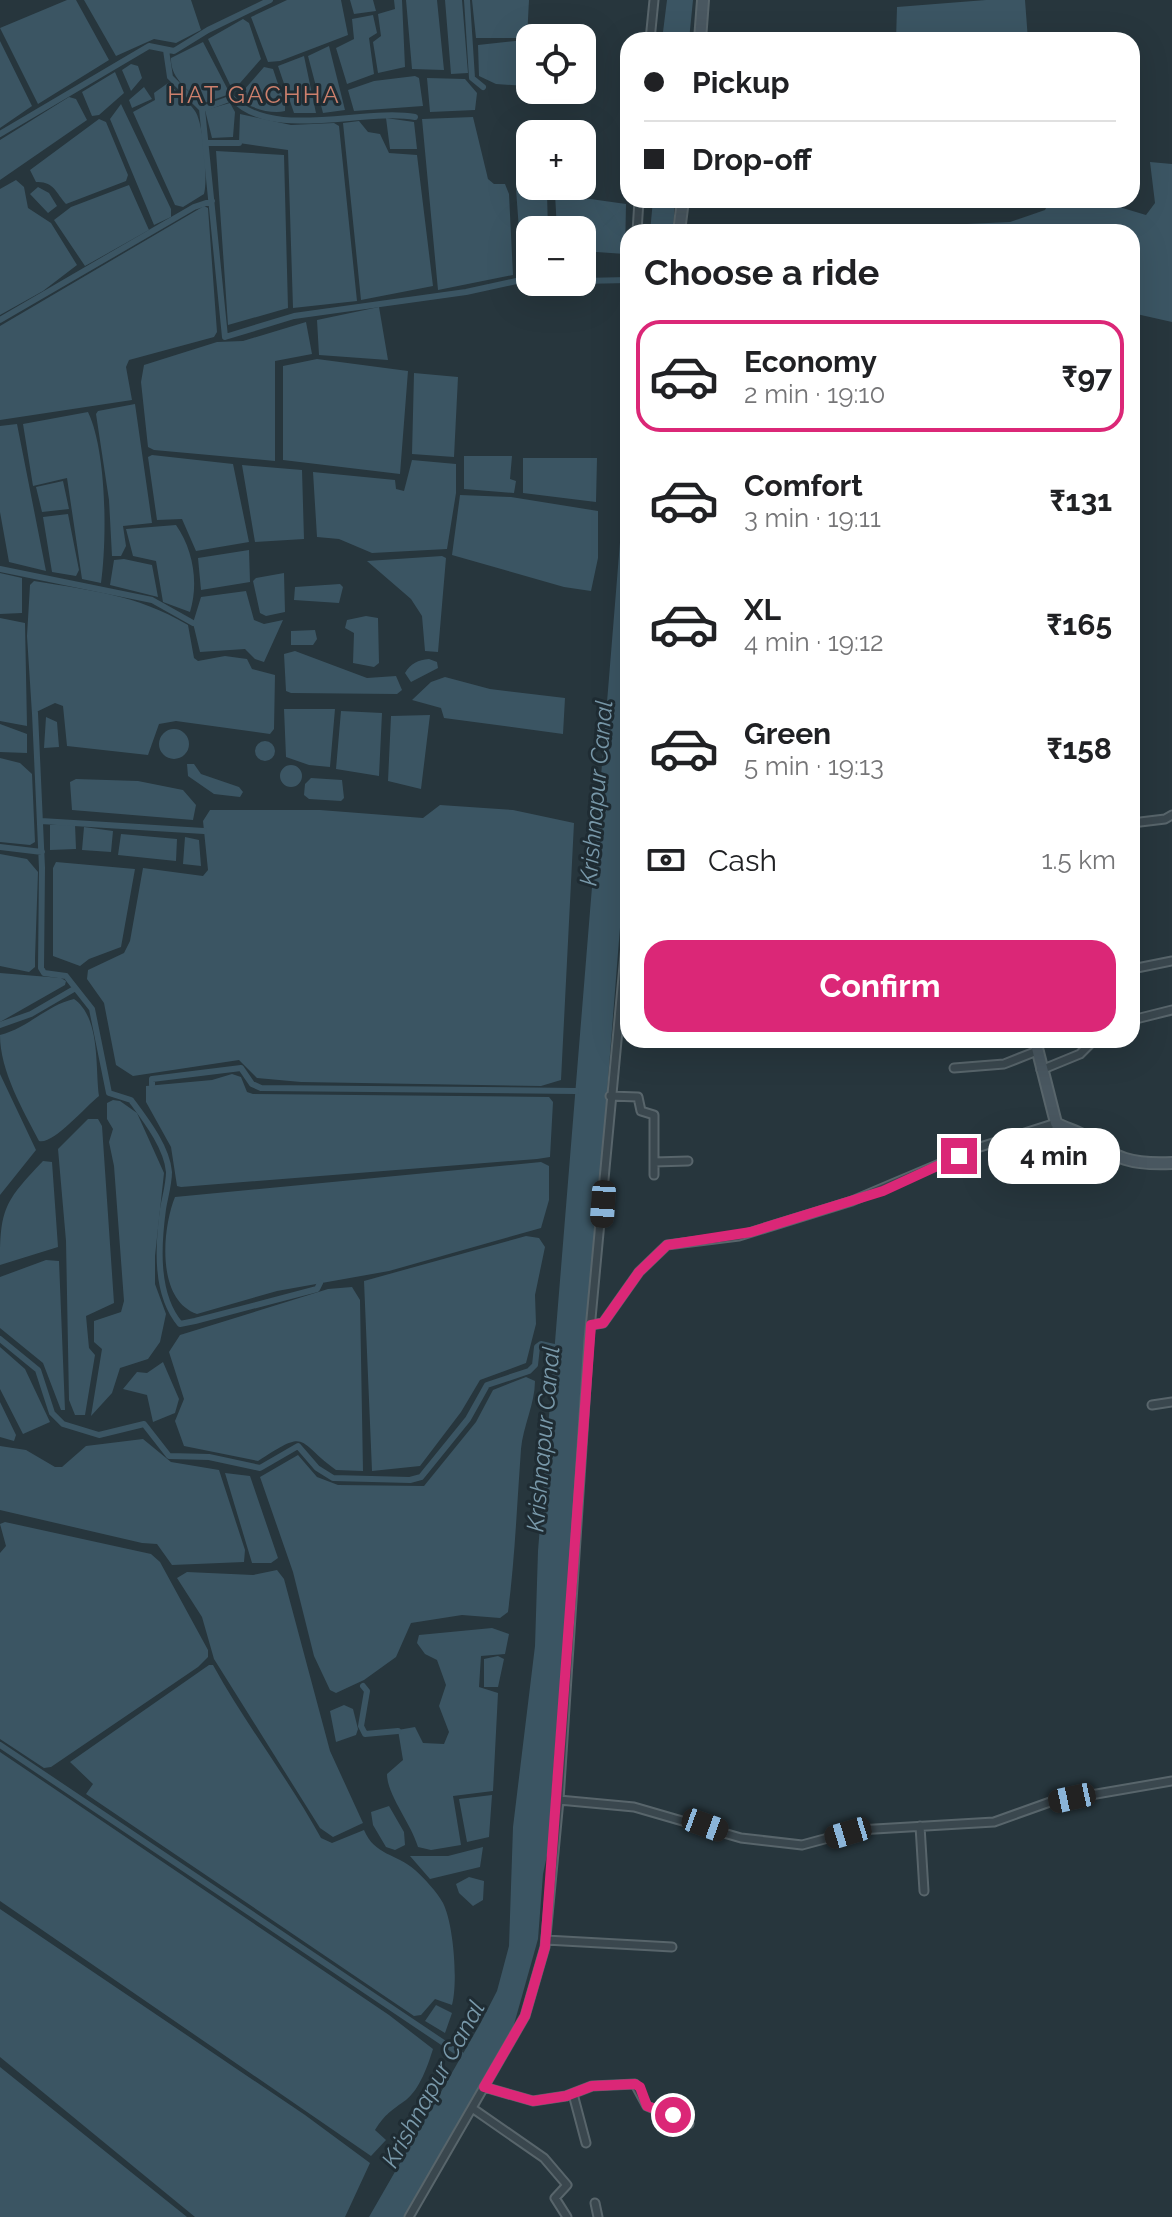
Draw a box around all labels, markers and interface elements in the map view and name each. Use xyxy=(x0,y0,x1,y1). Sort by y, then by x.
map controls xyxy=(516,24,596,296)
button: locate xyxy=(516,24,596,104)
text: Pickup xyxy=(692,65,790,100)
district label: HAT GACHHA xyxy=(167,80,341,109)
button: + xyxy=(516,120,596,200)
text: Drop-off xyxy=(692,142,812,177)
button: − xyxy=(516,216,596,296)
text: Choose a ride xyxy=(644,251,879,293)
icon: car xyxy=(648,340,720,412)
text: Economy xyxy=(744,344,877,379)
text: ₹97 xyxy=(1061,359,1112,394)
text: 2 min · 19:10 xyxy=(744,379,885,409)
icon: car xyxy=(648,464,720,536)
text: Comfort xyxy=(744,468,863,503)
text: ₹131 xyxy=(1050,483,1112,518)
text: 3 min · 19:11 xyxy=(744,503,881,533)
icon: car xyxy=(648,588,720,660)
text: XL xyxy=(744,592,781,627)
text: ₹165 xyxy=(1046,607,1112,642)
text: 4 min · 19:12 xyxy=(744,627,884,657)
water label: Krishnapur Canal xyxy=(573,699,619,887)
icon: car xyxy=(648,712,720,784)
text: Green xyxy=(744,716,831,751)
text: ₹158 xyxy=(1046,731,1112,766)
text: 5 min · 19:13 xyxy=(744,751,884,781)
icon: cash xyxy=(644,838,688,882)
text: Cash xyxy=(708,843,777,878)
text: 1.5 km xyxy=(1041,845,1116,875)
button: Confirm xyxy=(644,940,1116,1032)
callout: 4 min xyxy=(987,1128,1119,1184)
route end xyxy=(941,1138,977,1174)
text: 4 min xyxy=(1020,1141,1088,1171)
car xyxy=(589,1179,617,1229)
water label: Krishnapur Canal xyxy=(520,1345,566,1533)
car xyxy=(1046,1781,1098,1815)
car xyxy=(678,1806,732,1844)
car xyxy=(822,1815,874,1851)
water label: Krishnapur Canal xyxy=(375,1995,491,2173)
route start xyxy=(655,2097,691,2133)

